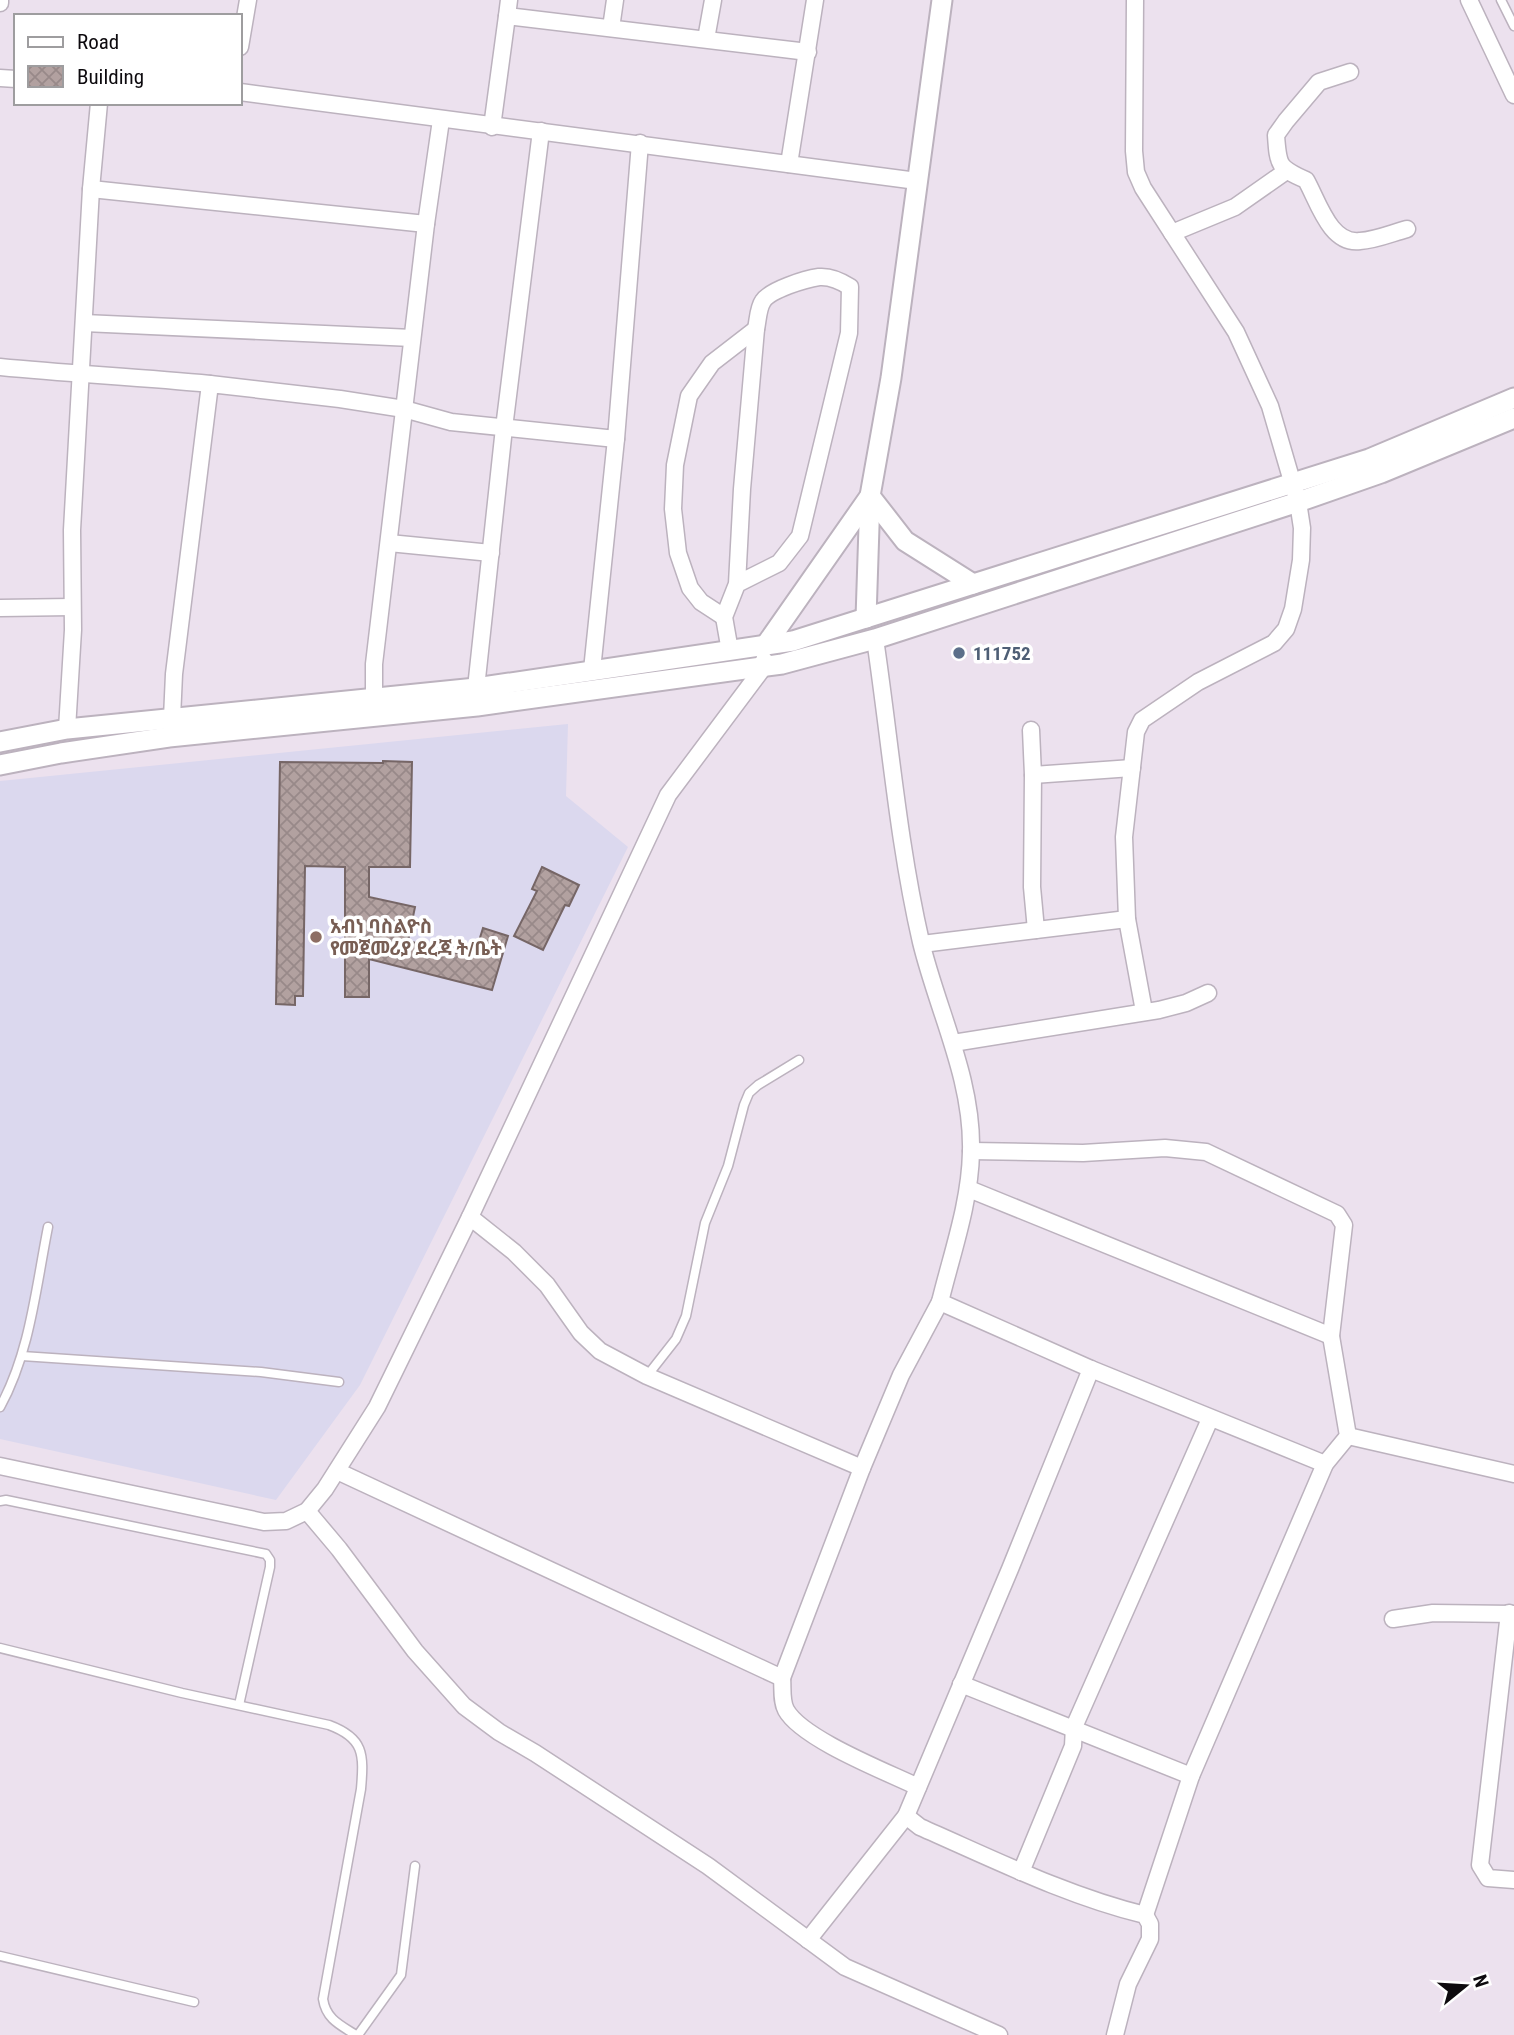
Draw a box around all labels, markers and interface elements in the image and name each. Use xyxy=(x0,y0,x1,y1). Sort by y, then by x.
legend xyxy=(14,14,242,105)
text: Road xyxy=(77,30,119,54)
text: Building xyxy=(77,65,144,89)
place label: 111752 xyxy=(973,642,1031,665)
marker: 111752 xyxy=(951,645,967,661)
place label: አብነ ባስልዮስ የመጀመሪያ ደረጃ ት/ቤት xyxy=(330,915,502,960)
marker: አብነ ባስልዮስ የመጀመሪያ ደረጃ ት/ቤት xyxy=(308,929,324,945)
north arrow xyxy=(1430,1951,1500,2021)
text: N xyxy=(1468,1972,1493,1990)

